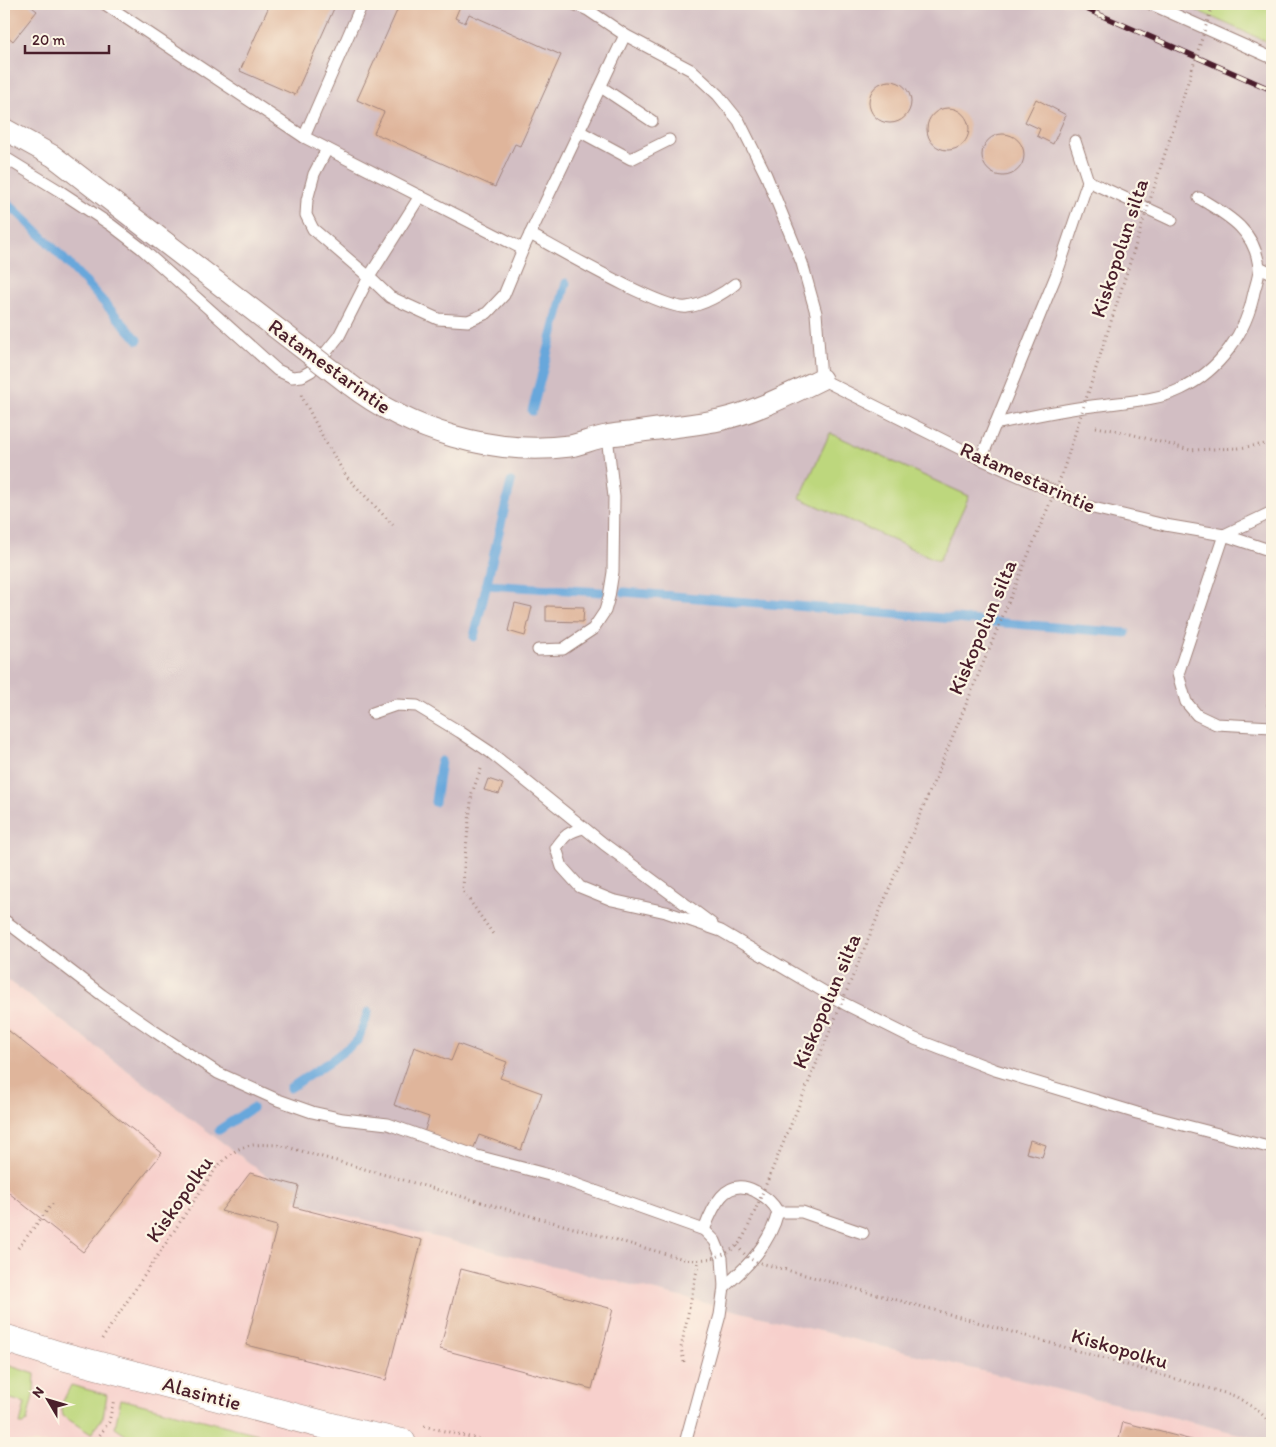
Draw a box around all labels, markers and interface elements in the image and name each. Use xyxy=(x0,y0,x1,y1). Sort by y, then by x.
scale bar xyxy=(25,22,109,54)
text: 20 m xyxy=(32,31,66,49)
street label: Kiskopolun silta xyxy=(1085,175,1153,320)
street label: Ratamestarintie xyxy=(264,313,396,419)
street label: Ratamestarintie xyxy=(956,436,1100,518)
street label: Kiskopolun silta xyxy=(942,556,1022,698)
street label: Kiskopolun silta xyxy=(786,930,866,1072)
street label: Kiskopolku xyxy=(140,1151,218,1247)
street label: Kiskopolku xyxy=(1069,1322,1172,1374)
street label: Alasintie xyxy=(160,1371,244,1415)
north arrow xyxy=(22,1374,72,1424)
text: N xyxy=(29,1383,48,1401)

